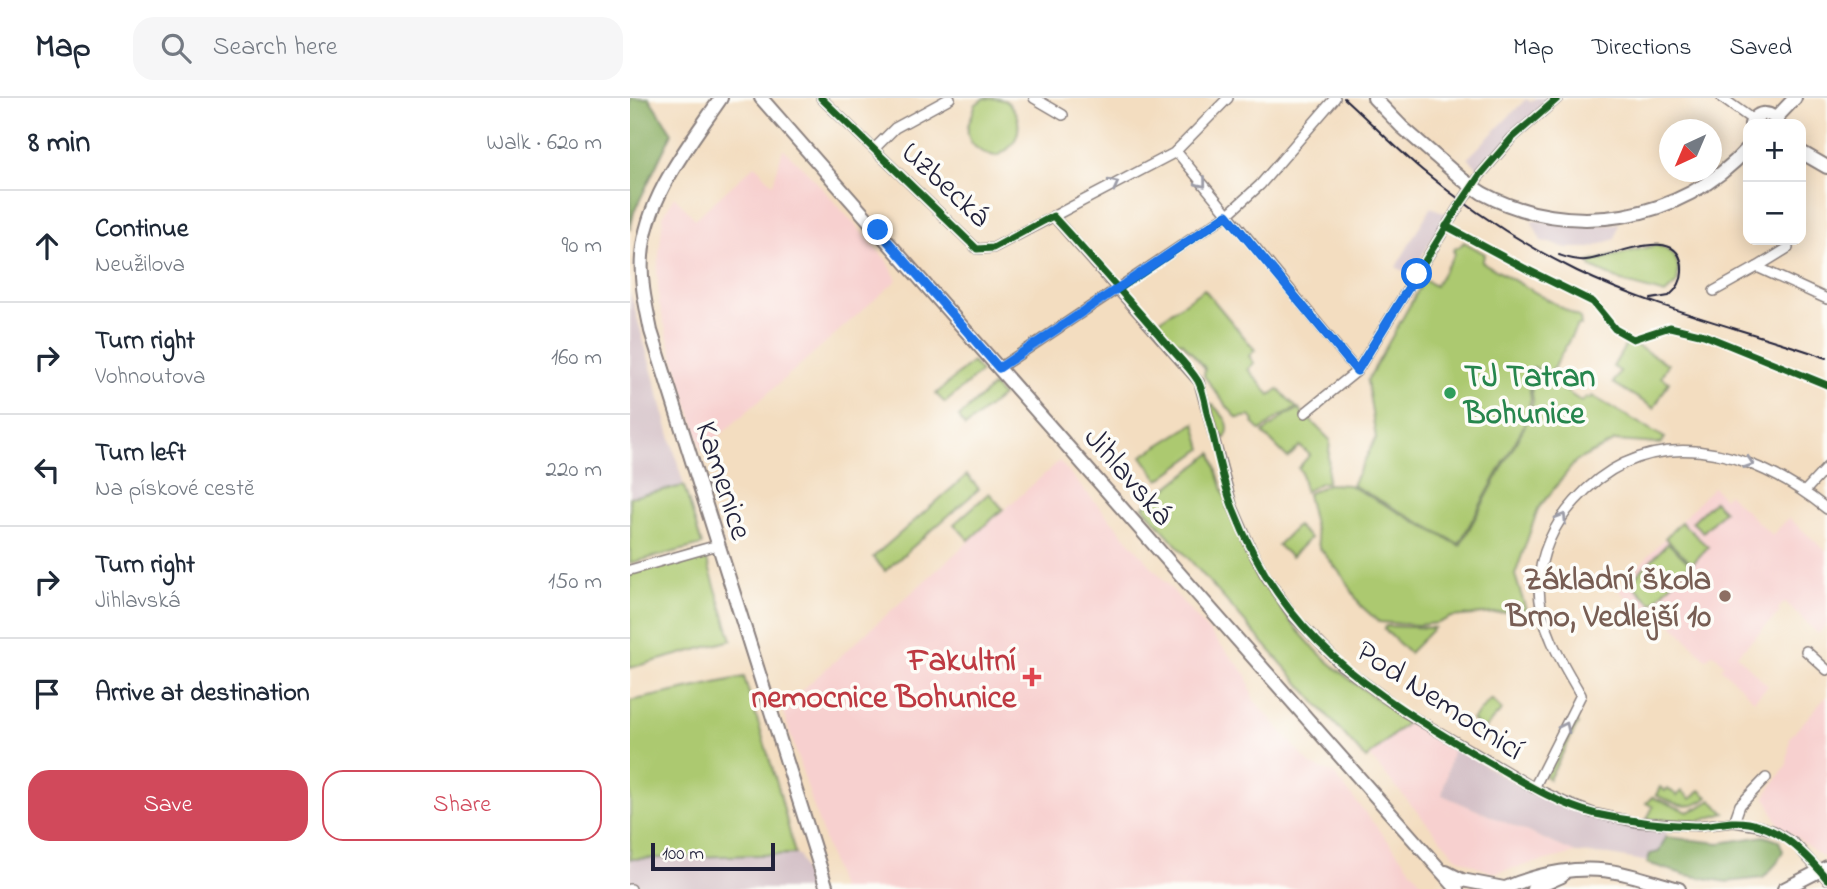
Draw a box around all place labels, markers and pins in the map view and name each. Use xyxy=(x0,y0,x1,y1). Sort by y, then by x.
place label: TJ Tatran Bohunice xyxy=(1462,355,1596,439)
marker: TJ Tatran Bohunice xyxy=(1442,385,1458,401)
place label: Základní škola Brno, Vedlejší 10 xyxy=(1504,558,1711,642)
marker: Základní škola Brno, Vedlejší 10 xyxy=(1717,588,1733,604)
place label: Fakultní nemocnice Bohunice xyxy=(751,639,1018,723)
marker: Fakultní nemocnice Bohunice xyxy=(1022,667,1042,687)

